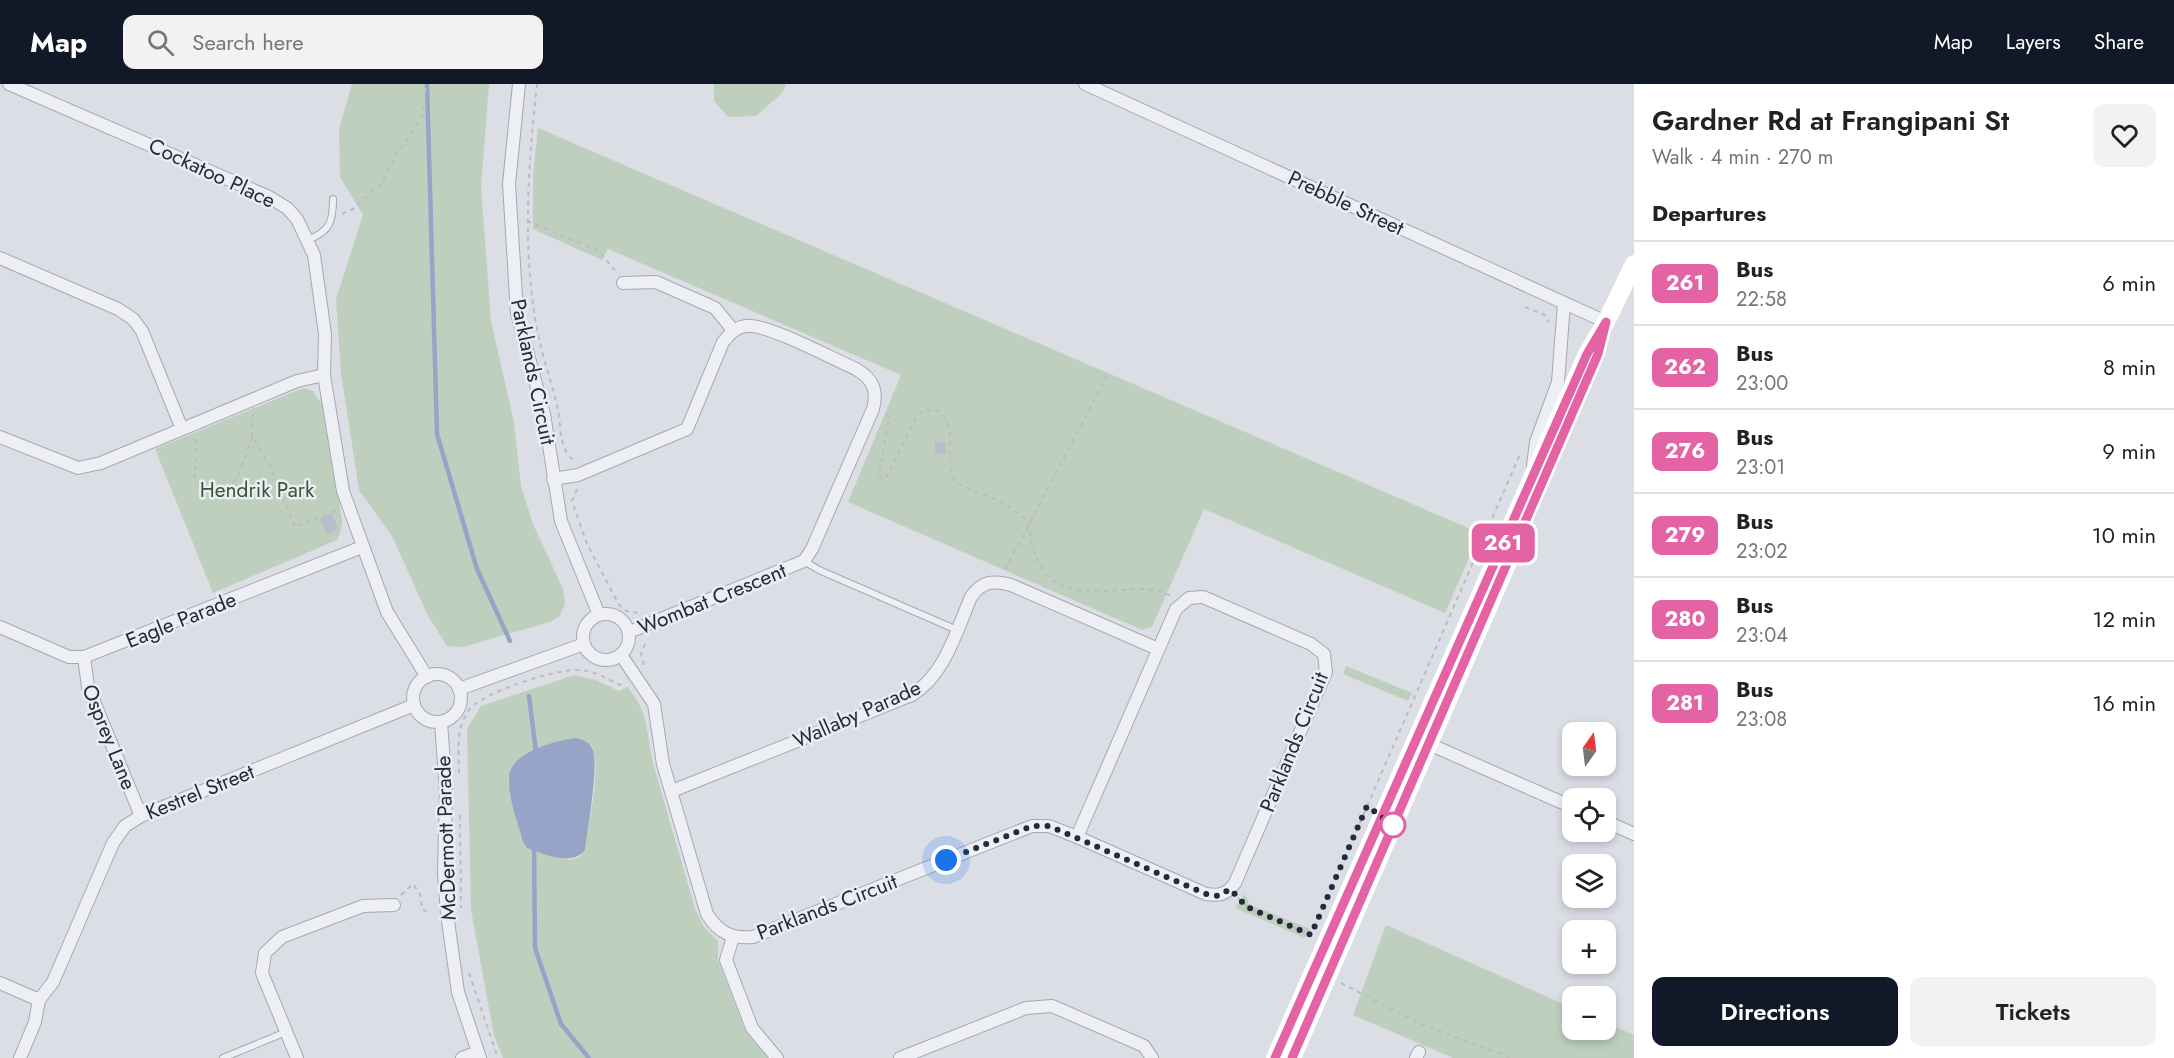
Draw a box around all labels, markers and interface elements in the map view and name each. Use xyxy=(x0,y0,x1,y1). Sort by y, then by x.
search box xyxy=(123,15,543,69)
text: Map xyxy=(30,22,87,63)
icon: search xyxy=(144,26,177,59)
text: Search here xyxy=(192,26,304,58)
text: Map xyxy=(1934,27,1973,57)
text: Layers xyxy=(2006,27,2061,57)
text: Share xyxy=(2094,27,2144,57)
text: Gardner Rd at Frangipani St xyxy=(1652,100,2009,141)
button: heart xyxy=(2093,104,2156,167)
street label: Cockatoo Place xyxy=(144,130,280,216)
text: Walk · 4 min · 270 m xyxy=(1652,143,1833,172)
street label: Prebble Street xyxy=(1283,163,1409,243)
text: Departures xyxy=(1652,197,1766,229)
text: Bus xyxy=(1736,253,1773,285)
text: 6 min xyxy=(2102,267,2156,299)
text: 261 xyxy=(1666,268,1704,298)
text: 22:58 xyxy=(1736,285,1787,314)
street label: Parklands Circuit xyxy=(503,296,563,448)
text: Bus xyxy=(1736,337,1773,369)
text: 8 min xyxy=(2103,351,2156,383)
text: 262 xyxy=(1664,352,1706,382)
text: 23:00 xyxy=(1736,369,1788,398)
text: Bus xyxy=(1736,421,1773,453)
text: 9 min xyxy=(2102,435,2156,467)
text: 276 xyxy=(1665,436,1705,466)
text: 23:01 xyxy=(1736,453,1785,482)
park label: Hendrik Park xyxy=(200,475,315,505)
text: Bus xyxy=(1736,505,1773,537)
text: 10 min xyxy=(2092,519,2156,551)
text: 279 xyxy=(1665,520,1705,550)
line badge: 261 xyxy=(1468,524,1538,562)
text: 261 xyxy=(1484,528,1522,558)
text: 23:02 xyxy=(1736,537,1788,566)
street label: Wombat Crescent xyxy=(633,556,791,642)
street label: Eagle Parade xyxy=(121,584,241,656)
text: Bus xyxy=(1736,589,1773,621)
text: 12 min xyxy=(2093,603,2156,635)
text: 280 xyxy=(1665,604,1705,634)
text: 23:04 xyxy=(1736,621,1788,650)
street label: Parklands Circuit xyxy=(1252,668,1336,816)
street label: Wallaby Parade xyxy=(788,672,926,756)
text: Bus xyxy=(1736,673,1773,705)
street label: Osprey Lane xyxy=(74,680,144,794)
text: 16 min xyxy=(2092,687,2156,719)
text: 281 xyxy=(1666,688,1704,718)
text: 23:08 xyxy=(1736,705,1787,734)
north arrow xyxy=(1562,722,1616,776)
map controls xyxy=(1562,722,1616,1040)
street label: McDermott Parade xyxy=(428,755,464,921)
street label: Kestrel Street xyxy=(141,757,259,827)
button: locate xyxy=(1562,788,1616,842)
unlabelled marker xyxy=(1380,812,1406,838)
your location xyxy=(931,845,961,875)
button: layers xyxy=(1562,854,1616,908)
street label: Parklands Circuit xyxy=(752,866,902,948)
button: + xyxy=(1562,920,1616,974)
button: Directions xyxy=(1652,977,1898,1046)
button: Tickets xyxy=(1910,977,2156,1046)
button: − xyxy=(1562,986,1616,1040)

